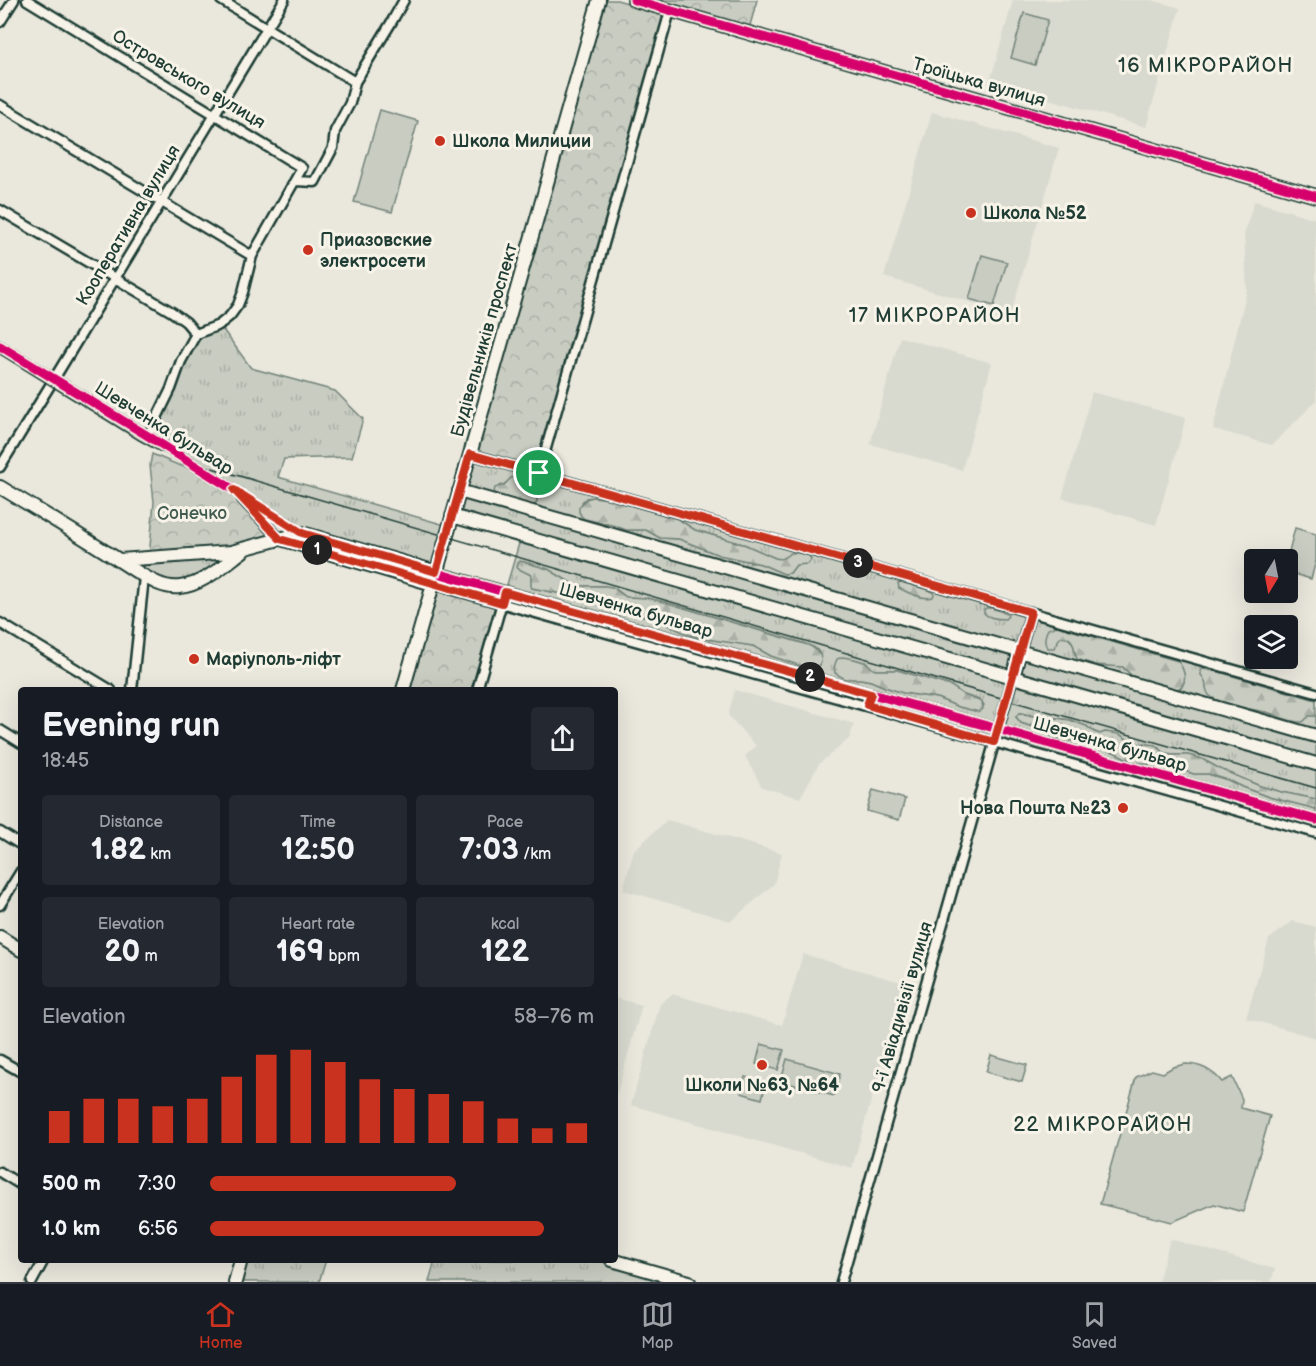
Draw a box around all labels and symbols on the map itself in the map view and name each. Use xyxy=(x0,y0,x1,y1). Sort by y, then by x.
street label: Островського вулиця xyxy=(108,25,269,133)
street label: Троїцька вулиця xyxy=(910,53,1048,111)
district label: 16 МІКРОРАЙОН xyxy=(1118,54,1294,78)
place label: Школа Милиции xyxy=(452,131,591,152)
marker: Школа Милиции xyxy=(433,134,447,148)
street label: Кооперативна вулиця xyxy=(72,141,185,309)
place label: Школа №52 xyxy=(983,203,1087,224)
marker: Школа №52 xyxy=(964,206,978,220)
place label: Приазовские электросети xyxy=(320,230,432,272)
street label: Будівельників проспект xyxy=(447,240,522,439)
marker: Приазовские электросети xyxy=(301,243,315,257)
district label: 17 МІКРОРАЙОН xyxy=(849,304,1021,328)
street label: Шевченка бульвар xyxy=(91,377,237,479)
pin xyxy=(513,447,564,498)
park label: Сонечко xyxy=(157,503,227,524)
pin: 1 xyxy=(302,535,332,565)
pin: 3 xyxy=(843,548,873,578)
north arrow xyxy=(1244,549,1298,603)
street label: Шевченка бульвар xyxy=(557,579,715,642)
place label: Маріуполь-ліфт xyxy=(206,649,341,670)
marker: Маріуполь-ліфт xyxy=(187,652,201,666)
pin: 2 xyxy=(795,662,825,692)
street label: Шевченка бульвар xyxy=(1031,713,1189,776)
place label: Нова Пошта №23 xyxy=(960,798,1111,819)
marker: Нова Пошта №23 xyxy=(1116,801,1130,815)
street label: 9-ї Авіадивізії вулиця xyxy=(868,919,937,1095)
marker: Школи №63, №64 xyxy=(755,1058,769,1072)
place label: Школи №63, №64 xyxy=(685,1075,839,1096)
district label: 22 МІКРОРАЙОН xyxy=(1013,1113,1193,1137)

